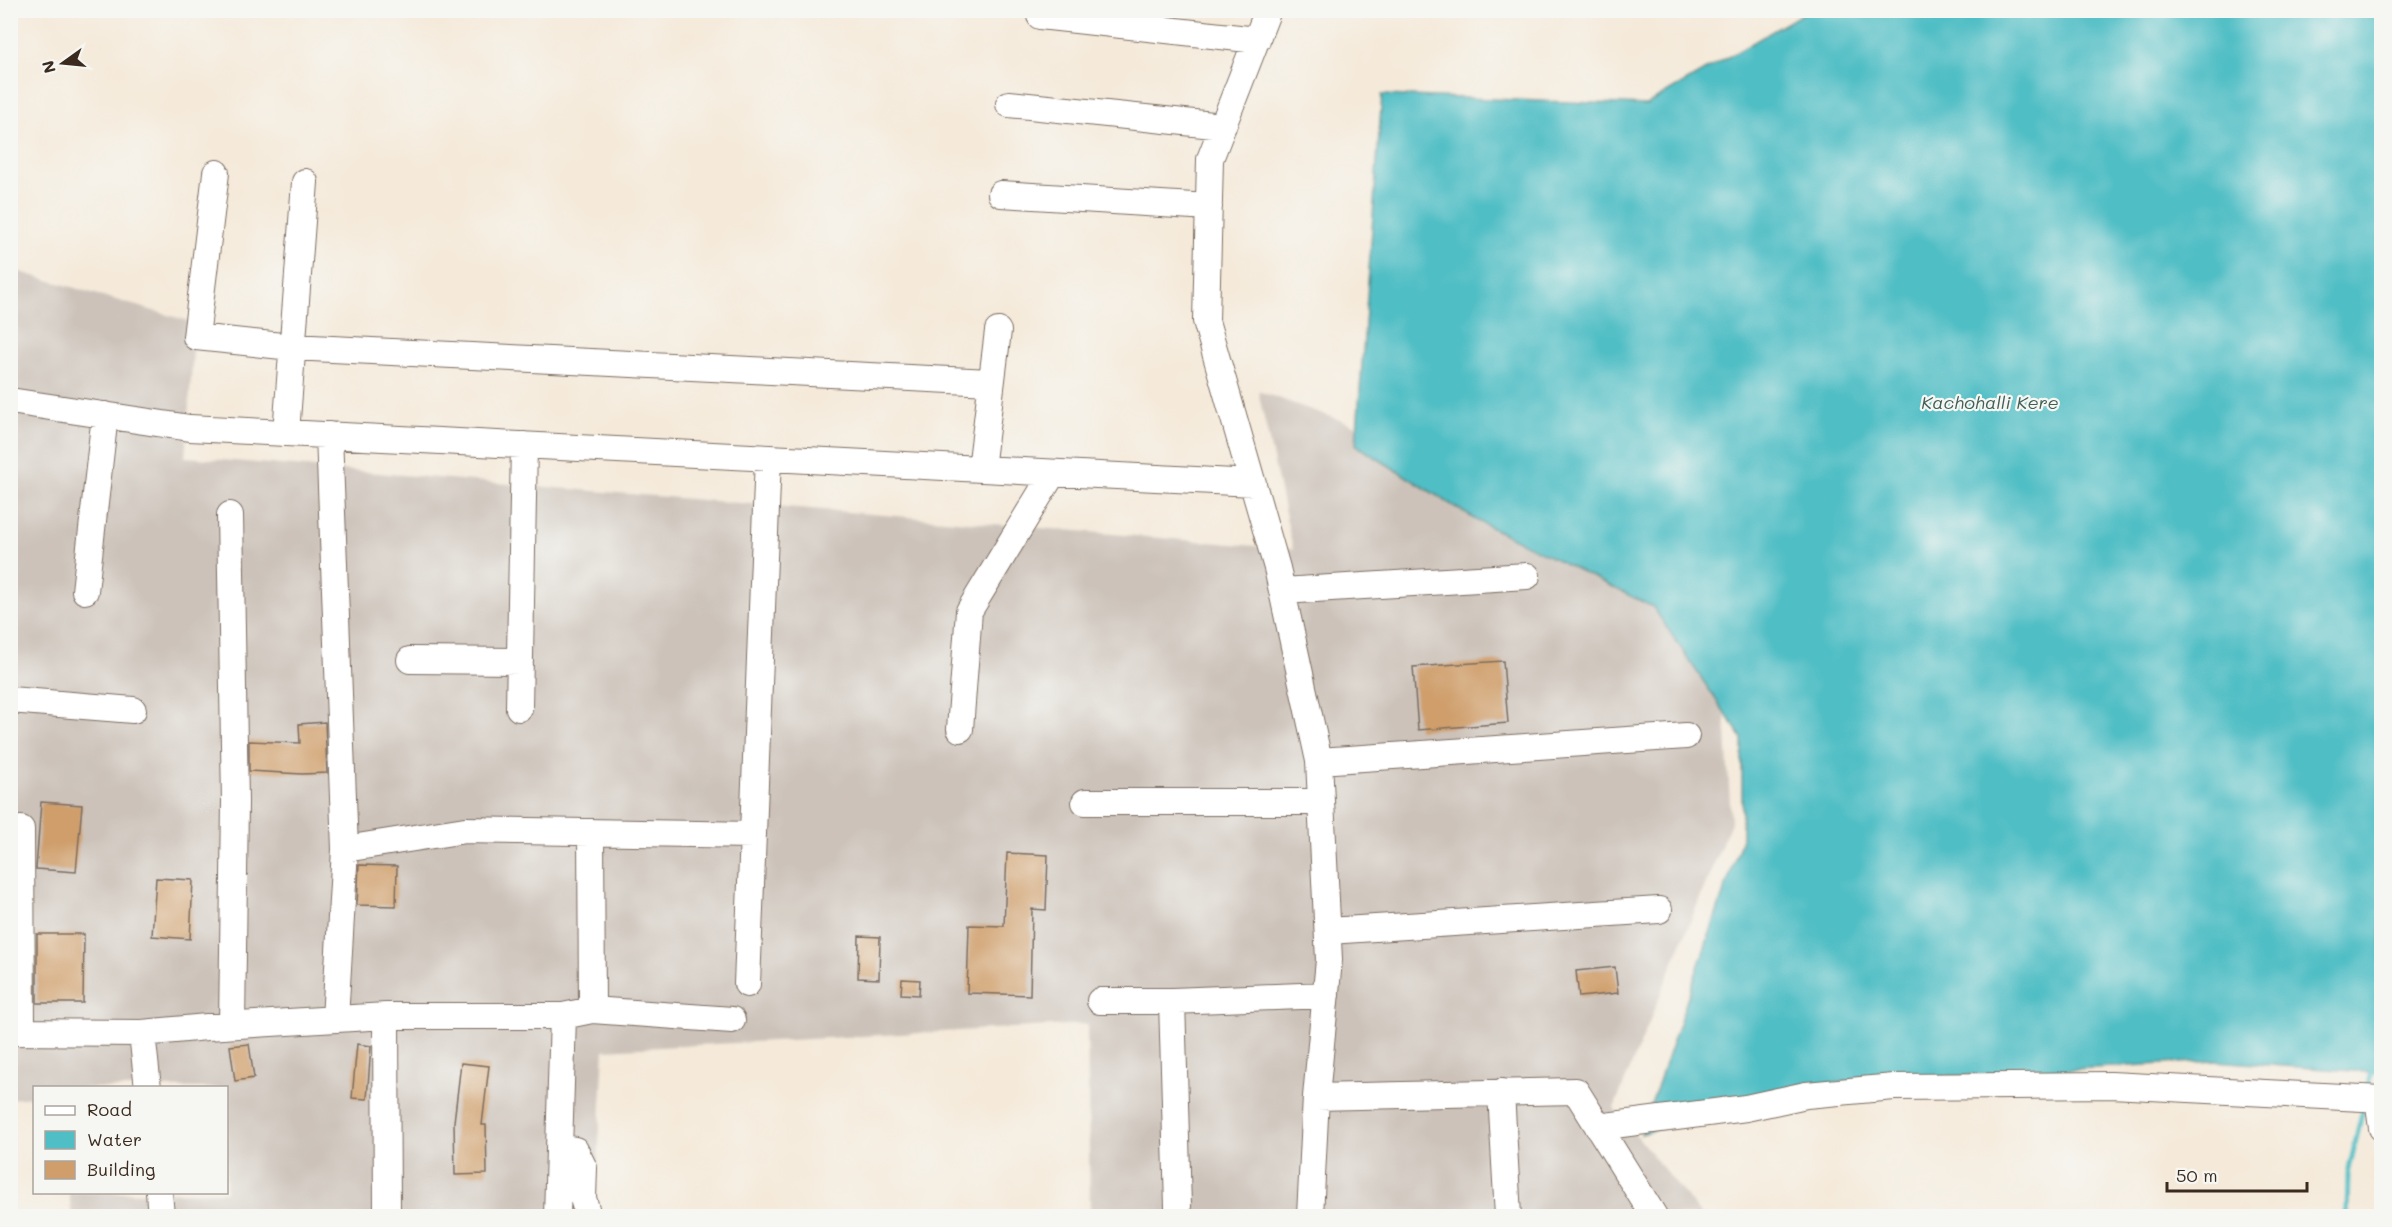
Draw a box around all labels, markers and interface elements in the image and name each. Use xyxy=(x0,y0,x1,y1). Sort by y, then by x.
north arrow xyxy=(33,33,93,93)
text: N xyxy=(36,58,60,76)
water label: Kachohalli Kere xyxy=(1921,390,2059,414)
legend xyxy=(33,1086,228,1194)
text: Road xyxy=(87,1097,132,1121)
text: Water xyxy=(87,1127,142,1151)
scale bar xyxy=(2167,1155,2306,1193)
text: Building xyxy=(87,1157,155,1181)
text: 50 m xyxy=(2176,1163,2218,1187)

